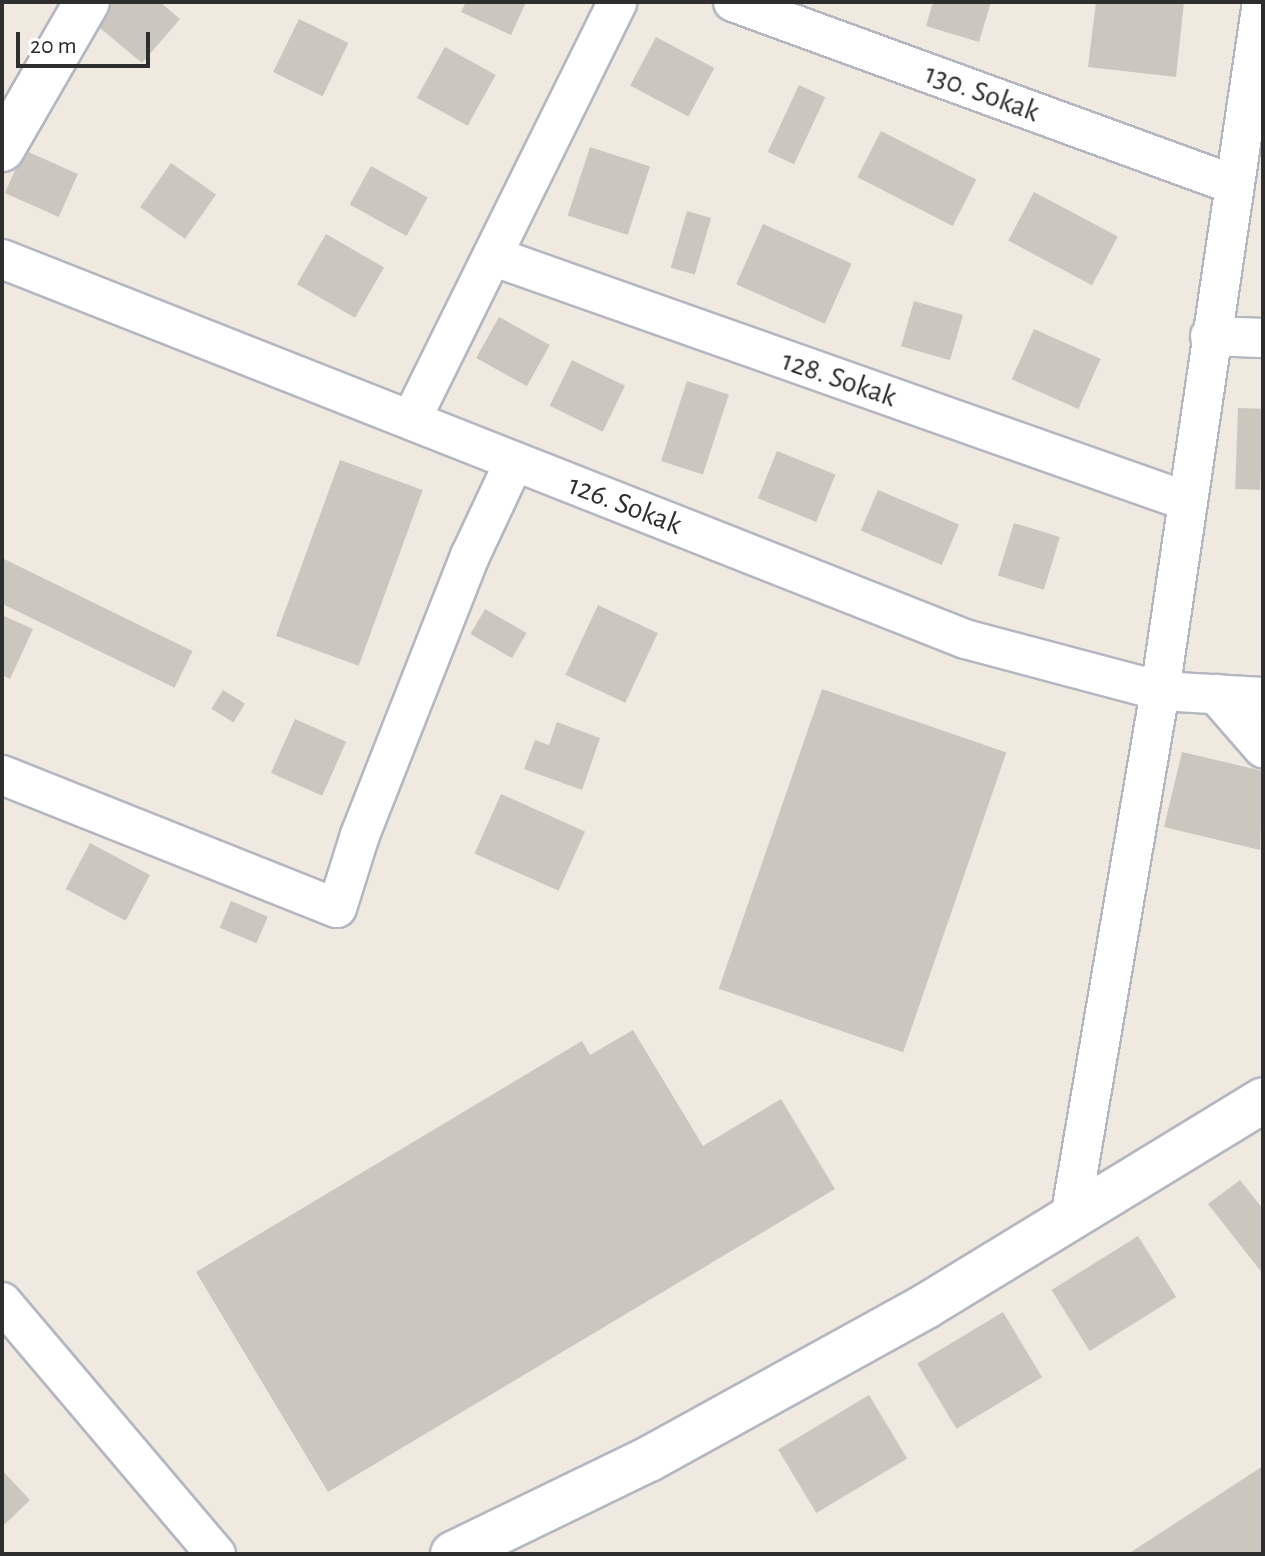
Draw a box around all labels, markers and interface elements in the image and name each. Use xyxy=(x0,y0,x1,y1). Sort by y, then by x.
scale bar xyxy=(20,16,154,66)
text: 20 m xyxy=(30,34,77,58)
street label: 130. Sokak xyxy=(920,56,1044,130)
street label: 128. Sokak xyxy=(777,343,901,415)
street label: 126. Sokak xyxy=(563,467,687,543)

